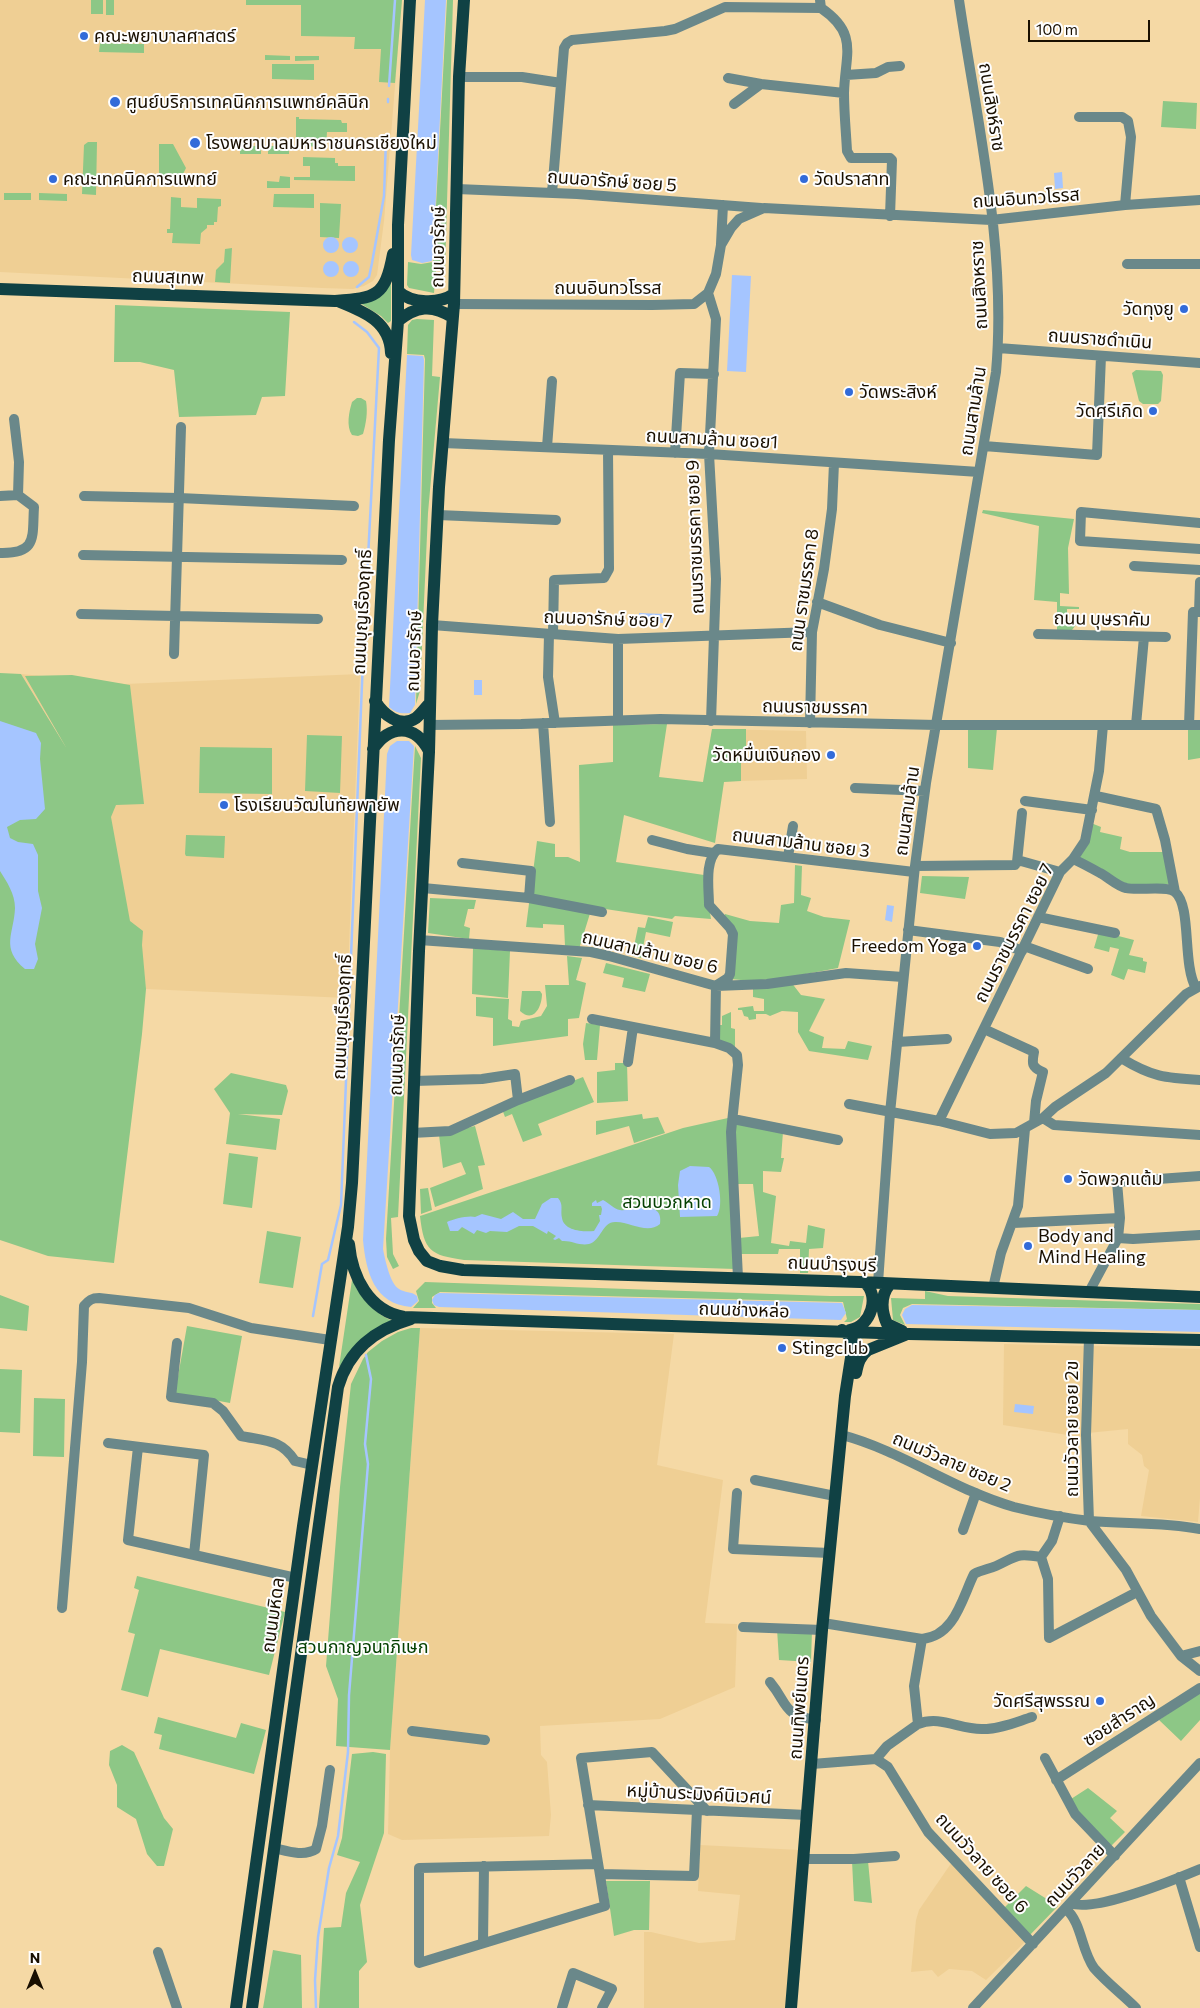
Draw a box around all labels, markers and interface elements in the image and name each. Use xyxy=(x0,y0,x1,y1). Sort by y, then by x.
scale bar xyxy=(1030,10,1152,42)
text: 100 m xyxy=(1036,20,1078,38)
place label: คณะพยาบาลศาสตร์ xyxy=(94,25,236,47)
marker: คณะพยาบาลศาสตร์ xyxy=(78,30,90,42)
street label: ถนนสิงห์ราช xyxy=(974,61,1010,153)
place label: ศูนย์บริการเทคนิคการแพทย์คลินิก xyxy=(126,91,369,113)
marker: ศูนย์บริการเทคนิคการแพทย์คลินิก xyxy=(108,95,122,109)
place label: โรงพยาบาลมหาราชนครเชียงใหม่ xyxy=(206,132,437,154)
marker: โรงพยาบาลมหาราชนครเชียงใหม่ xyxy=(188,136,202,150)
street label: ถนนอารักษ์ ซอย 5 xyxy=(546,166,678,196)
place label: คณะเทคนิคการแพทย์ xyxy=(63,168,217,190)
place label: วัดปราสาท xyxy=(814,168,889,190)
marker: คณะเทคนิคการแพทย์ xyxy=(47,173,59,185)
marker: วัดปราสาท xyxy=(798,173,810,185)
street label: ถนนอินทวโรรส xyxy=(972,183,1080,213)
street label: ถนนอารักษ์ xyxy=(426,206,450,288)
street label: ถนนสิงหราช xyxy=(966,240,992,330)
street label: ถนนสุเทพ xyxy=(132,265,204,289)
street label: ถนนอินทวโรรส xyxy=(554,277,662,299)
place label: วัดทุงยู xyxy=(1123,298,1174,320)
marker: วัดทุงยู xyxy=(1178,303,1190,315)
street label: ถนนราชดำเนิน xyxy=(1047,325,1153,353)
street label: ถนนสามล้าน xyxy=(955,365,991,457)
place label: วัดพระสิงห์ xyxy=(859,381,937,403)
marker: วัดพระสิงห์ xyxy=(843,386,855,398)
place label: วัดศรีเกิด xyxy=(1076,400,1143,422)
marker: วัดศรีเกิด xyxy=(1147,405,1159,417)
street label: ถนนสามล้าน ซอย1 xyxy=(645,425,779,453)
street label: ถนนราชมรรคา ซอย 9 xyxy=(682,459,708,615)
street label: ถนน ราชมรรคา 8 xyxy=(785,527,823,653)
street label: ถนนบุญเรืองฤทธิ์ xyxy=(348,549,376,675)
street label: ถนนอารักษ์ ซอย 7 xyxy=(543,606,673,632)
street label: ถนน บุษราคัม xyxy=(1053,607,1151,631)
street label: ถนนอารักษ์ xyxy=(402,610,426,692)
street label: ถนนราชมรรคา xyxy=(762,695,868,719)
place label: วัดหมื่นเงินกอง xyxy=(712,744,821,766)
marker: วัดหมื่นเงินกอง xyxy=(825,749,837,761)
street label: ถนนสามล้าน xyxy=(890,765,924,857)
place label: โรงเรียนวัฒโนทัยพายัพ xyxy=(234,794,400,816)
marker: โรงเรียนวัฒโนทัยพายัพ xyxy=(218,799,230,811)
street label: ถนนสามล้าน ซอย 3 xyxy=(731,824,871,862)
street label: ถนนราชมรรคา ซอย 7 xyxy=(970,860,1058,1006)
street label: ถนนสามล้าน ซอย 6 xyxy=(580,926,720,978)
place label: Freedom Yoga xyxy=(851,935,967,957)
marker: Freedom Yoga xyxy=(971,940,983,952)
street label: ถนนบุญเรืองฤทธิ์ xyxy=(328,954,356,1080)
street label: ถนนอารักษ์ xyxy=(385,1014,409,1096)
place label: วัดพวกแต้ม xyxy=(1078,1168,1163,1190)
marker: วัดพวกแต้ม xyxy=(1062,1173,1074,1185)
park label: สวนบวกหาด xyxy=(622,1191,712,1213)
place label: Body and Mind Healing xyxy=(1038,1225,1146,1268)
marker: Body and Mind Healing xyxy=(1022,1240,1034,1252)
street label: ถนนบำรุงบุรี xyxy=(787,1252,877,1276)
street label: ถนนช่างหล่อ xyxy=(698,1298,790,1322)
place label: Stingclub xyxy=(792,1337,868,1359)
marker: Stingclub xyxy=(776,1342,788,1354)
street label: ถนนวัวลาย ซอย 2ข xyxy=(1061,1361,1083,1497)
street label: ถนนวัวลาย ซอย 2 xyxy=(889,1427,1015,1497)
street label: ถนนมหิดล xyxy=(257,1576,289,1654)
park label: สวนกาญจนาภิเษก xyxy=(298,1636,428,1658)
street label: ถนนทิพย์เนตร xyxy=(785,1656,813,1760)
street label: ซอยสำราญ xyxy=(1079,1689,1159,1751)
place label: วัดศรีสุพรรณ xyxy=(993,1690,1090,1712)
marker: วัดศรีสุพรรณ xyxy=(1094,1695,1106,1707)
street label: หมู่บ้านระมิงค์นิเวศน์ xyxy=(626,1779,772,1809)
street label: ถนนวัวลาย ซอย 6 xyxy=(931,1808,1033,1918)
street label: ถนนวัวลาย xyxy=(1040,1839,1110,1911)
north arrow xyxy=(10,1948,60,1998)
text: N xyxy=(30,1949,40,1966)

